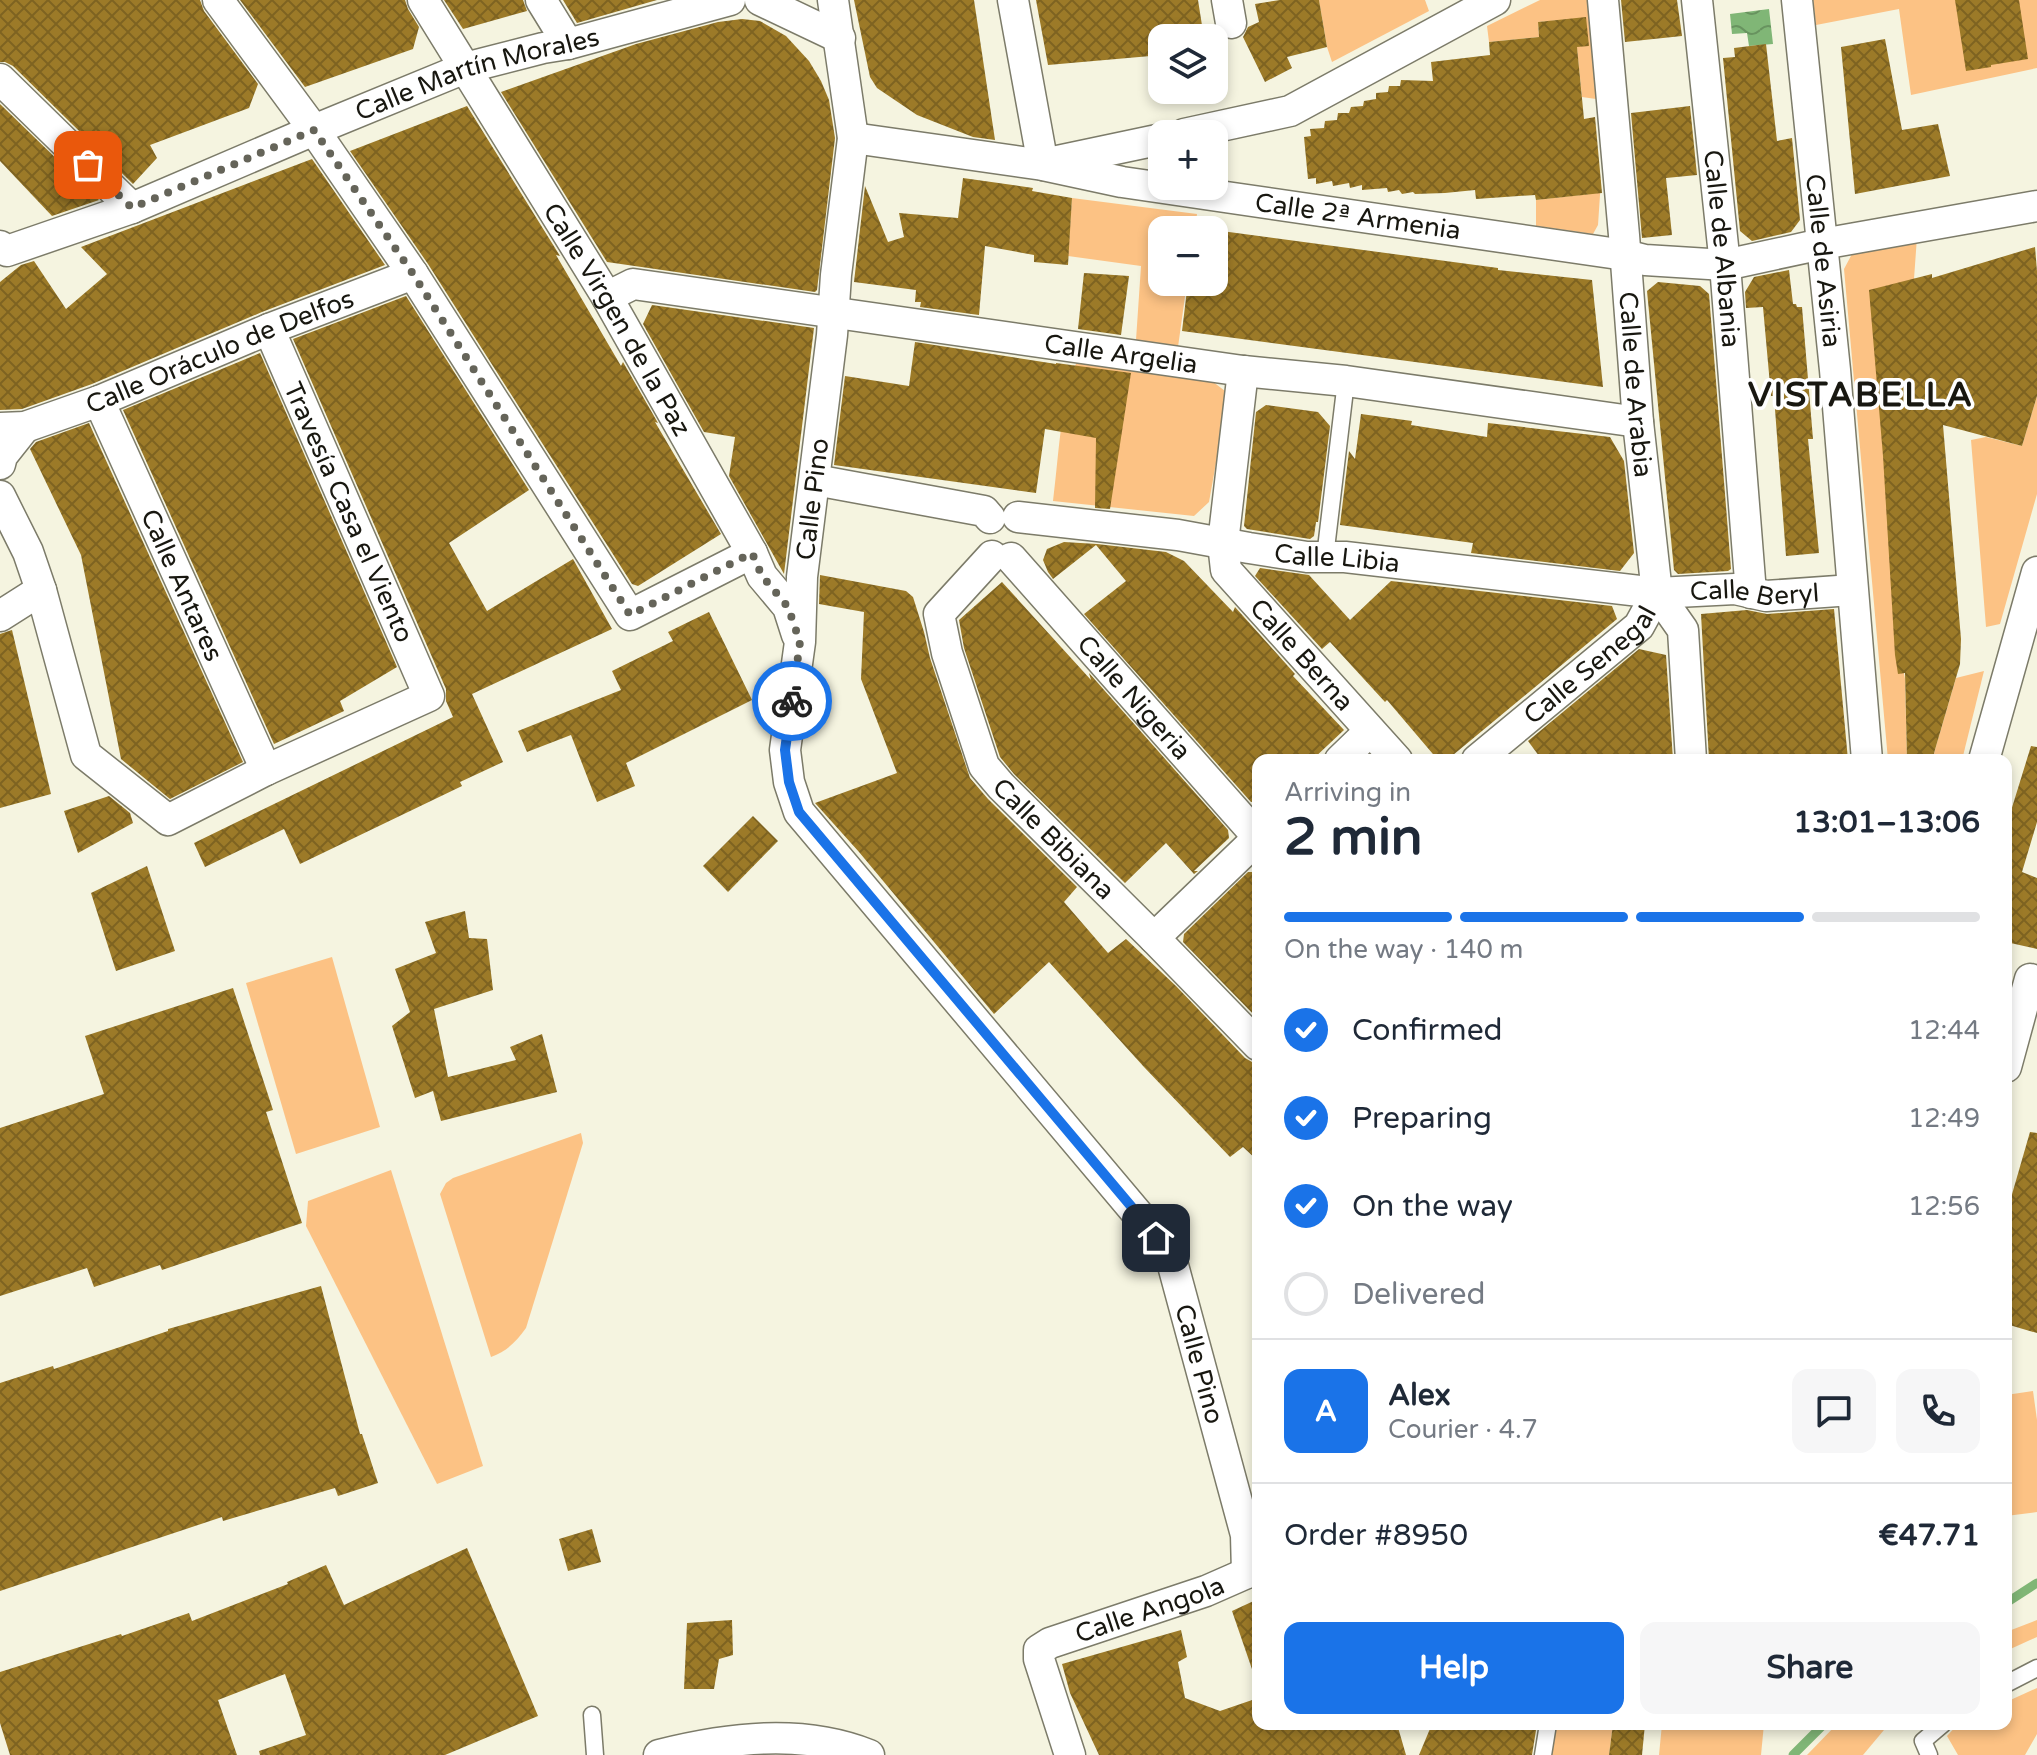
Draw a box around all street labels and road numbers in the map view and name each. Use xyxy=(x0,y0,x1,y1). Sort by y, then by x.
street label: Calle Martín Morales xyxy=(351,21,603,127)
street label: Calle de Albania xyxy=(1697,148,1747,349)
street label: Calle de Asiria xyxy=(1799,172,1848,349)
street label: Calle 2ª Armenia xyxy=(1253,187,1463,246)
street label: Calle Virgen de la Paz xyxy=(537,197,697,442)
street label: Calle Oráculo de Delfos xyxy=(82,283,358,420)
street label: Calle de Arabia xyxy=(1612,291,1659,479)
street label: Calle Argelia xyxy=(1042,328,1200,380)
street label: Travesía Casa el Viento xyxy=(277,377,420,647)
street label: Calle Pino xyxy=(790,436,835,562)
street label: Calle Antares xyxy=(134,504,230,666)
street label: Calle Libia xyxy=(1272,537,1402,579)
street label: Calle Beryl xyxy=(1689,574,1820,613)
street label: Calle Berna xyxy=(1243,592,1360,717)
street label: Calle Senegal xyxy=(1518,601,1663,731)
street label: Calle Nigeria xyxy=(1070,629,1197,766)
street label: Calle Bibiana xyxy=(986,772,1121,906)
street label: Calle Pino xyxy=(1168,1301,1230,1427)
street label: Calle Angola xyxy=(1071,1570,1229,1650)

